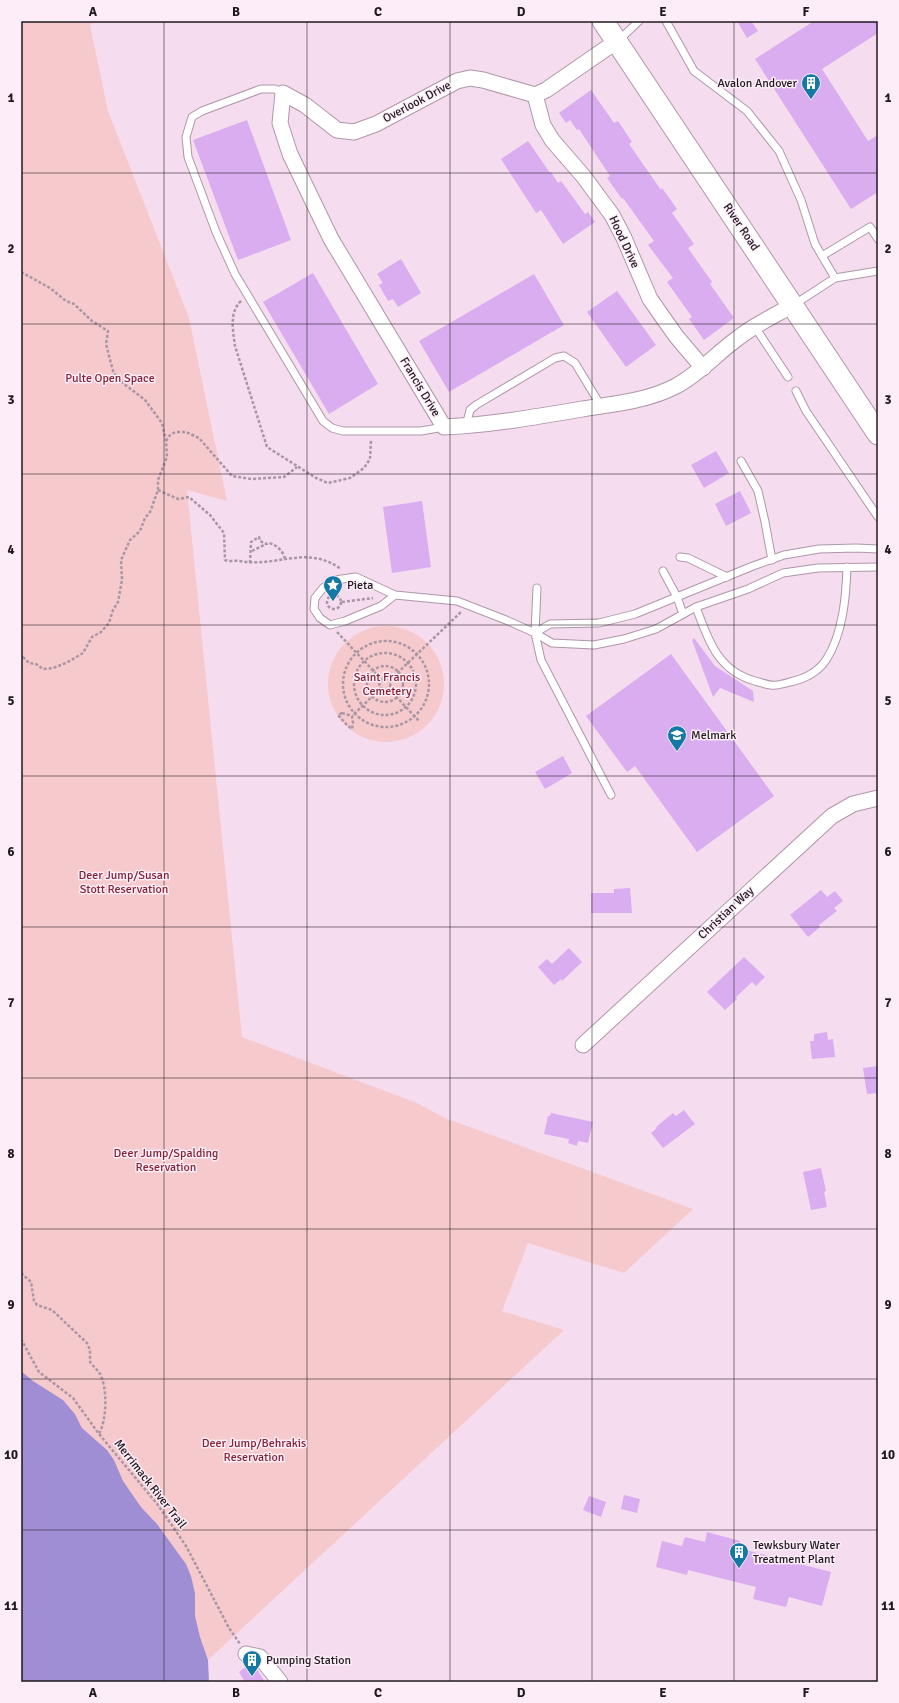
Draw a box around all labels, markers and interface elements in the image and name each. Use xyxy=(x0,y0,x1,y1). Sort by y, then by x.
text: A xyxy=(89,4,98,20)
text: B xyxy=(232,4,240,20)
text: C xyxy=(374,4,382,20)
text: D xyxy=(517,4,526,20)
text: E xyxy=(659,4,667,20)
text: F xyxy=(803,4,810,20)
building icon: Avalon Andover xyxy=(800,72,822,100)
place label: Avalon Andover xyxy=(717,76,798,91)
street label: Overlook Drive xyxy=(380,78,454,126)
text: 1 xyxy=(7,90,15,106)
text: 1 xyxy=(884,90,892,106)
street label: River Road xyxy=(720,200,762,254)
street label: Hood Drive xyxy=(605,213,643,271)
text: 2 xyxy=(7,241,15,257)
text: 2 xyxy=(884,241,892,257)
street label: Francis Drive xyxy=(396,355,444,419)
park label: Pulte Open Space xyxy=(65,371,155,386)
text: 3 xyxy=(7,392,15,408)
text: 3 xyxy=(884,392,892,408)
text: 4 xyxy=(7,542,15,558)
text: 4 xyxy=(884,542,892,558)
place icon: Pieta xyxy=(322,574,344,602)
place label: Pieta xyxy=(347,578,373,593)
park label: Saint Francis Cemetery xyxy=(354,670,420,699)
text: 5 xyxy=(7,693,15,709)
text: 5 xyxy=(884,693,892,709)
school or university icon: Melmark xyxy=(666,724,688,752)
place label: Melmark xyxy=(691,728,736,743)
text: 6 xyxy=(7,844,15,860)
text: 6 xyxy=(884,844,892,860)
park label: Deer Jump/Susan Stott Reservation xyxy=(79,868,169,897)
street label: Christian Way xyxy=(695,883,757,943)
text: 7 xyxy=(7,995,15,1011)
text: 7 xyxy=(884,995,892,1011)
text: 8 xyxy=(7,1146,15,1162)
park label: Deer Jump/Spalding Reservation xyxy=(114,1146,218,1175)
text: 8 xyxy=(884,1146,892,1162)
text: 9 xyxy=(7,1297,15,1313)
text: 9 xyxy=(884,1297,892,1313)
street label: Merrimack River Trail xyxy=(110,1436,190,1532)
park label: Deer Jump/Behrakis Reservation xyxy=(202,1436,306,1465)
text: 10 xyxy=(4,1447,18,1463)
text: 10 xyxy=(881,1447,895,1463)
place label: Tewksbury Water Treatment Plant xyxy=(753,1538,840,1567)
building icon: Tewksbury Water Treatment Plant xyxy=(728,1541,750,1569)
text: 11 xyxy=(4,1598,18,1614)
text: 11 xyxy=(881,1598,895,1614)
building icon: Pumping Station xyxy=(241,1649,263,1677)
place label: Pumping Station xyxy=(266,1653,351,1668)
text: A xyxy=(89,1685,98,1701)
text: B xyxy=(232,1685,240,1701)
text: C xyxy=(374,1685,382,1701)
text: D xyxy=(517,1685,526,1701)
text: E xyxy=(659,1685,667,1701)
text: F xyxy=(803,1685,810,1701)

